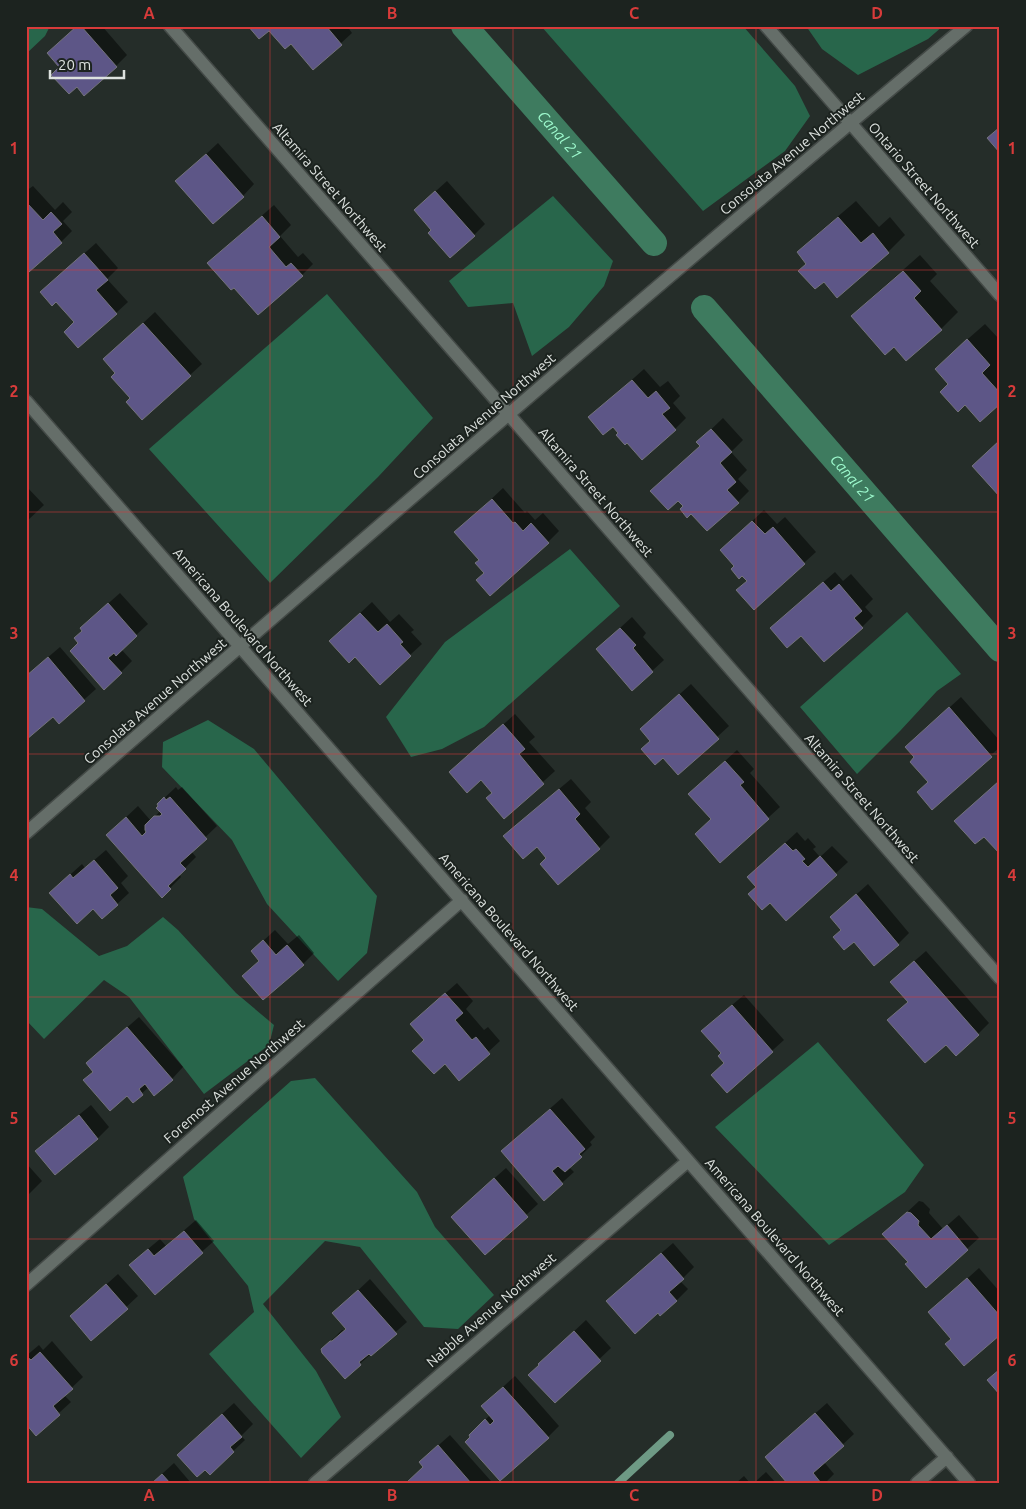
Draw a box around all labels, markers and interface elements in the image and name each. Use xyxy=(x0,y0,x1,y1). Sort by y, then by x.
text: A xyxy=(143,4,155,22)
text: B xyxy=(387,4,397,22)
text: C xyxy=(629,4,639,22)
text: D xyxy=(871,4,883,22)
scale bar xyxy=(50,48,124,80)
text: 20 m xyxy=(58,56,91,73)
street label: Consolata Avenue Northwest xyxy=(717,88,868,218)
water label: Canal 21 xyxy=(534,107,585,162)
street label: Altamira Street Northwest xyxy=(269,119,391,255)
street label: Ontario Street Northwest xyxy=(865,119,983,251)
text: 1 xyxy=(9,139,19,157)
text: 1 xyxy=(1007,139,1017,157)
street label: Consolata Avenue Northwest xyxy=(410,350,559,482)
text: 2 xyxy=(9,382,19,400)
text: 2 xyxy=(1007,382,1017,400)
street label: Altamira Street Northwest xyxy=(535,424,657,560)
water label: Canal 21 xyxy=(827,451,878,506)
street label: Americana Boulevard Northwest xyxy=(170,545,316,710)
text: 3 xyxy=(9,624,19,642)
text: 3 xyxy=(1007,624,1017,642)
street label: Consolata Avenue Northwest xyxy=(81,635,230,767)
street label: Altamira Street Northwest xyxy=(801,730,923,866)
street label: Americana Boulevard Northwest xyxy=(436,850,582,1015)
text: 4 xyxy=(9,866,19,884)
text: 4 xyxy=(1007,866,1017,884)
street label: Foremost Avenue Northwest xyxy=(160,1015,308,1146)
text: 5 xyxy=(9,1109,19,1127)
text: 5 xyxy=(1007,1109,1017,1127)
street label: Americana Boulevard Northwest xyxy=(702,1155,848,1320)
street label: Nabble Avenue Northwest xyxy=(423,1249,559,1370)
text: 6 xyxy=(9,1351,19,1369)
text: 6 xyxy=(1007,1351,1017,1369)
text: A xyxy=(143,1486,155,1504)
text: B xyxy=(387,1486,397,1504)
text: C xyxy=(629,1486,639,1504)
text: D xyxy=(871,1486,883,1504)

